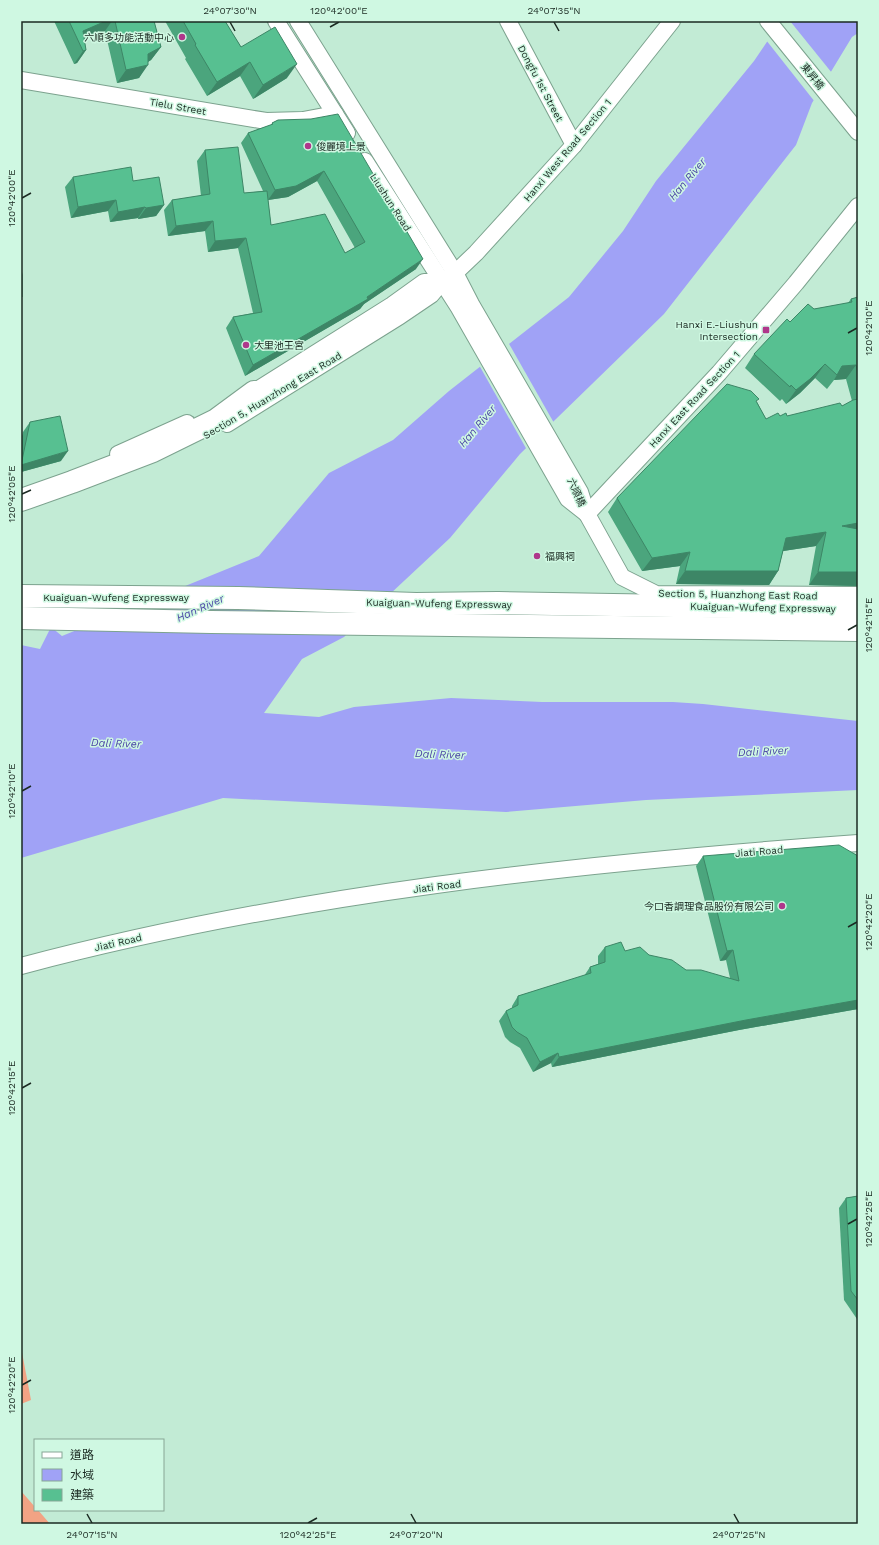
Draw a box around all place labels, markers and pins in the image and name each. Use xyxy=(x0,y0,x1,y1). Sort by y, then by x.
place label: 六順多功能活動中心 xyxy=(84,32,174,43)
marker: 六順多功能活動中心 xyxy=(177,32,187,42)
marker: 俊麗境上景 xyxy=(303,141,313,151)
place label: 俊麗境上景 xyxy=(316,141,366,152)
place label: Hanxi E.-Liushun Intersection xyxy=(676,319,758,342)
marker: Hanxi E.-Liushun Intersection xyxy=(761,325,771,335)
marker: 大里池王宮 xyxy=(241,340,251,350)
place label: 大里池王宮 xyxy=(254,340,304,351)
marker: 福興祠 xyxy=(532,551,542,561)
place label: 福興祠 xyxy=(545,551,575,562)
place label: 今口香調理食品股份有限公司 xyxy=(644,901,774,912)
marker: 今口香調理食品股份有限公司 xyxy=(777,901,787,911)

